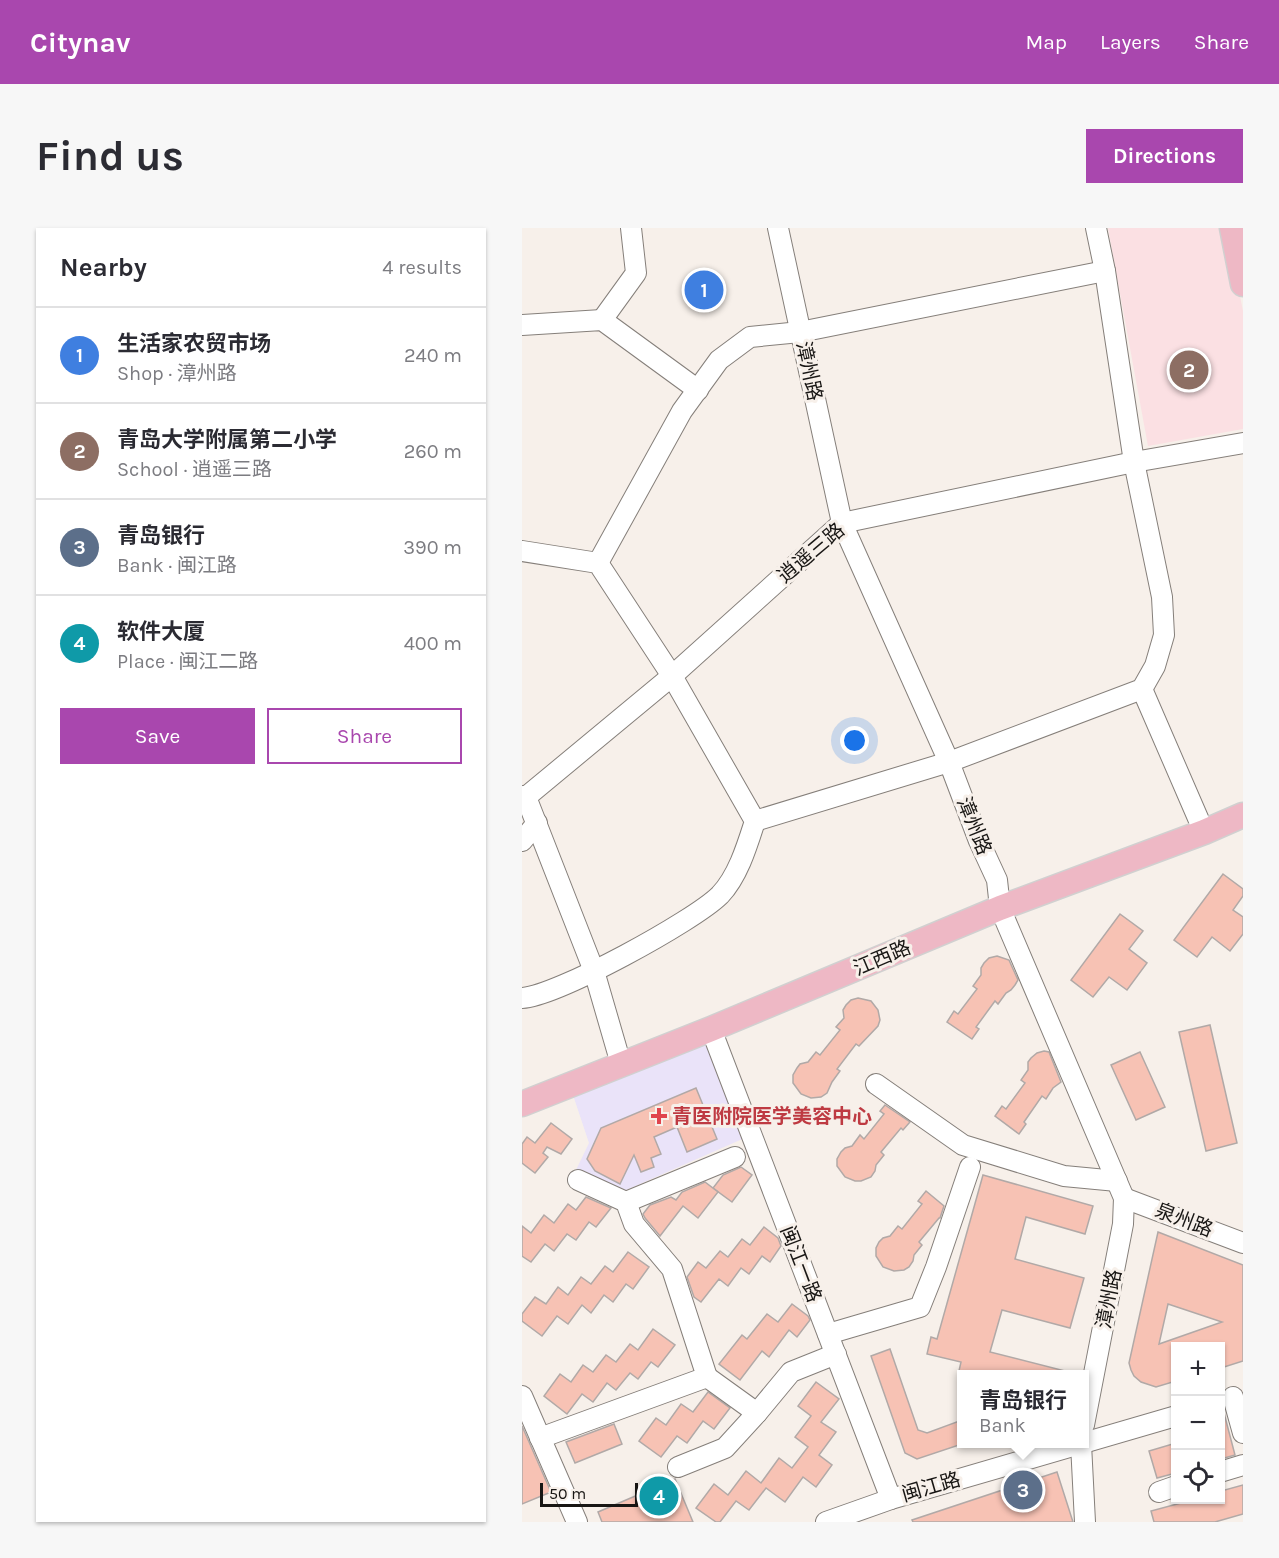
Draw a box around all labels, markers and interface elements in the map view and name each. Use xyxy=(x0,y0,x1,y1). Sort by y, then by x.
text: Citynav xyxy=(30,26,130,59)
text: Map xyxy=(1025,30,1067,54)
text: Layers xyxy=(1100,30,1161,54)
text: Share xyxy=(1194,30,1249,54)
button: Directions xyxy=(1086,129,1243,183)
text: Find us xyxy=(36,131,184,181)
text: Nearby xyxy=(60,252,147,283)
text: 4 results xyxy=(382,256,462,279)
pin: 1 xyxy=(684,268,723,312)
text: 生活家农贸市场 xyxy=(117,331,271,357)
street label: 漳州路 xyxy=(792,339,826,403)
text: 1 xyxy=(76,344,83,367)
text: 240 m xyxy=(404,344,462,367)
pin: 2 xyxy=(1170,348,1208,392)
text: Shop · 漳州路 xyxy=(117,362,237,385)
text: 青岛大学附属第二小学 xyxy=(117,427,337,453)
text: 2 xyxy=(73,440,86,463)
text: 260 m xyxy=(404,440,462,463)
text: School · 逍遥三路 xyxy=(117,458,272,481)
street label: 逍遥三路 xyxy=(773,518,849,588)
text: 青岛银行 xyxy=(117,523,205,549)
text: 3 xyxy=(73,536,86,559)
text: 390 m xyxy=(403,536,462,559)
text: Bank · 闽江路 xyxy=(117,554,237,577)
text: 软件大厦 xyxy=(117,619,205,645)
text: 4 xyxy=(74,632,85,655)
text: 400 m xyxy=(404,632,462,655)
text: Place · 闽江二路 xyxy=(117,650,258,673)
button: Save xyxy=(60,708,255,764)
button: Share xyxy=(267,708,462,764)
your location xyxy=(840,726,869,755)
street label: 漳州路 xyxy=(952,794,996,858)
street label: 江西路 xyxy=(850,936,914,980)
place label: 青医附院医学美容中心 xyxy=(672,1105,872,1128)
marker: 青医附院医学美容中心 xyxy=(650,1107,668,1125)
street label: 泉州路 xyxy=(1152,1199,1216,1241)
street label: 闽江一路 xyxy=(776,1223,826,1305)
street label: 漳州路 xyxy=(1092,1267,1126,1331)
map controls xyxy=(1171,1342,1225,1504)
button: + xyxy=(1171,1342,1225,1396)
popup xyxy=(957,1370,1089,1448)
text: 青岛银行 xyxy=(979,1388,1067,1414)
button: − xyxy=(1171,1396,1225,1450)
text: Bank xyxy=(979,1414,1026,1437)
button: locate xyxy=(1171,1450,1225,1504)
street label: 闽江路 xyxy=(899,1468,963,1506)
pin: 3 xyxy=(1004,1468,1042,1512)
pin: 4 xyxy=(640,1474,678,1518)
scale bar xyxy=(540,1480,638,1508)
text: 50 m xyxy=(549,1484,586,1503)

